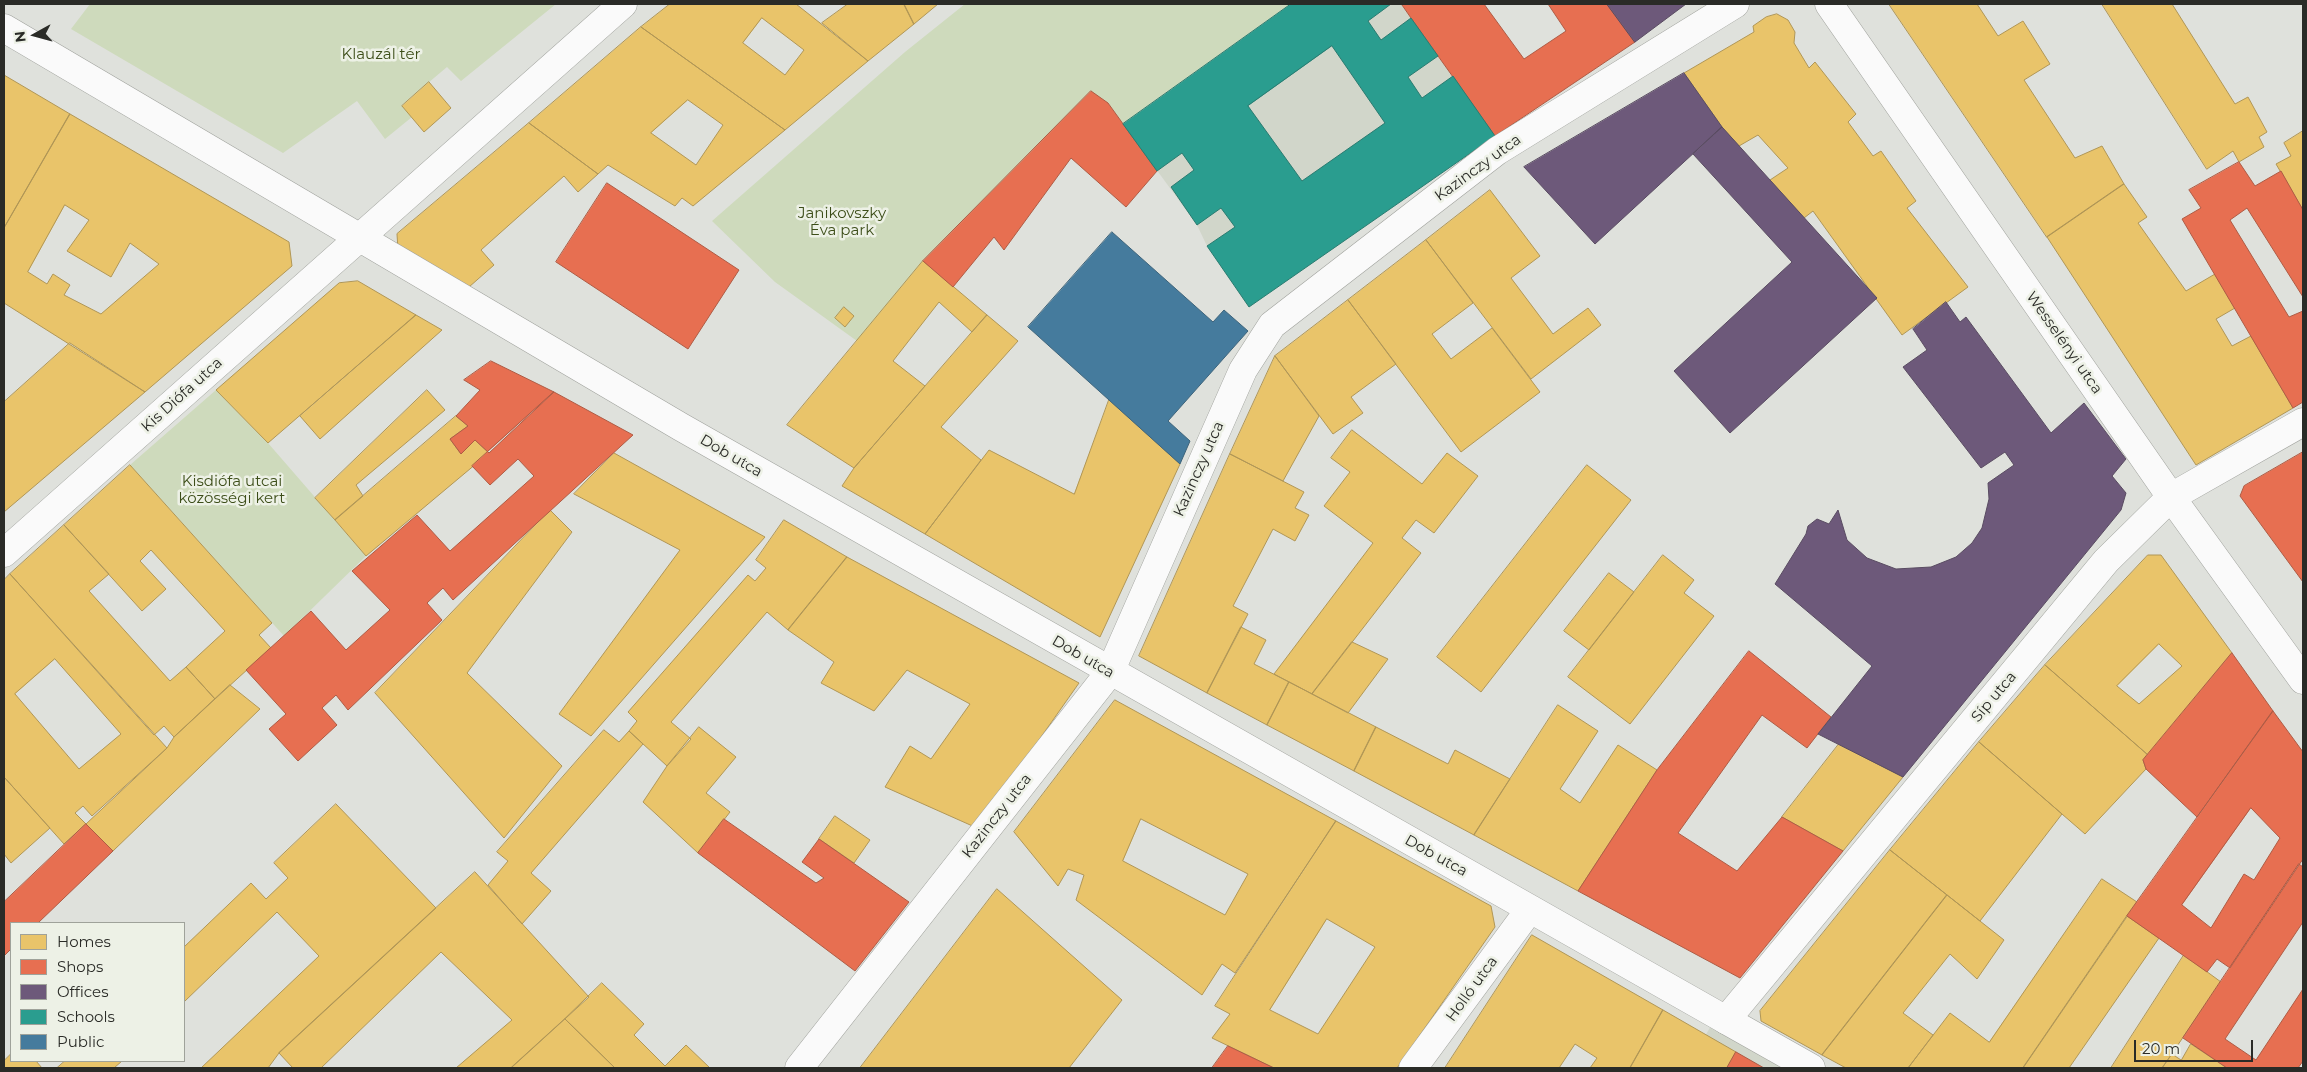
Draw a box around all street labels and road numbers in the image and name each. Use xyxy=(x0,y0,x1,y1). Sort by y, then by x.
street label: Kazinczy utca xyxy=(1431,131,1525,205)
street label: Wesselényi utca xyxy=(2022,288,2106,398)
street label: Kis Diófa utca xyxy=(138,354,226,436)
street label: Kazinczy utca xyxy=(1170,419,1228,519)
street label: Dob utca xyxy=(697,431,765,481)
street label: Dob utca xyxy=(1049,632,1117,682)
street label: Síp utca xyxy=(1968,668,2020,726)
street label: Kazinczy utca xyxy=(958,770,1036,862)
street label: Dob utca xyxy=(1401,831,1471,881)
street label: Holló utca xyxy=(1442,953,1502,1025)

